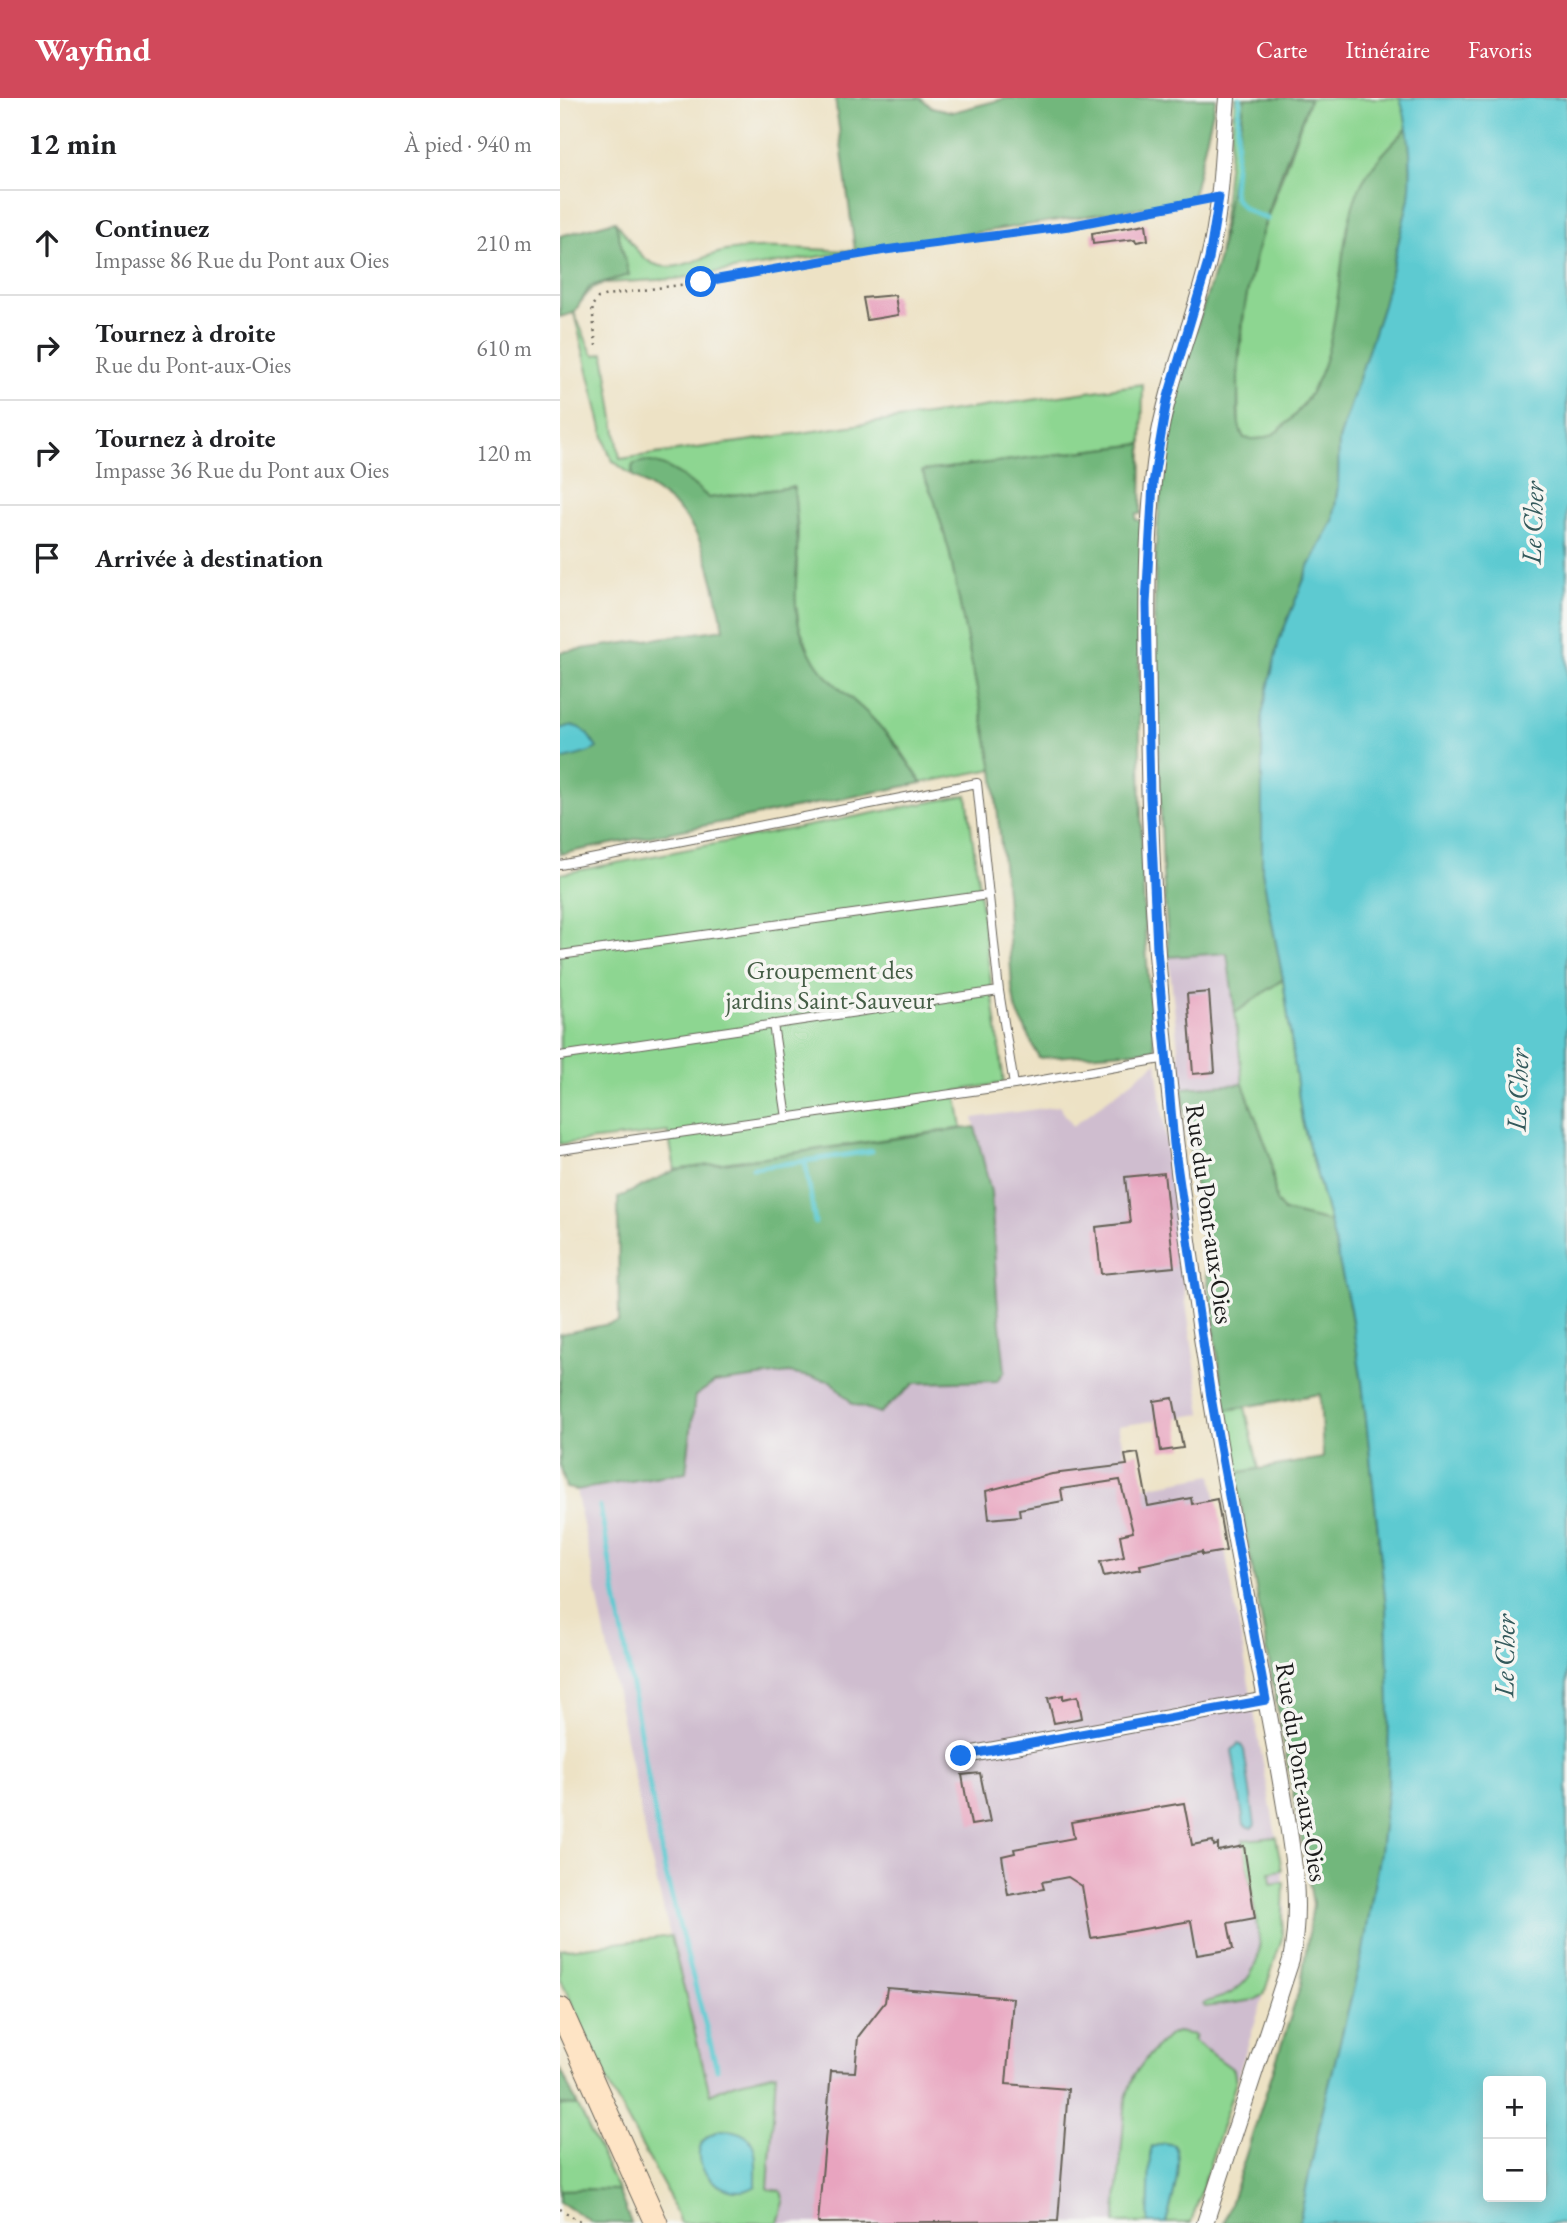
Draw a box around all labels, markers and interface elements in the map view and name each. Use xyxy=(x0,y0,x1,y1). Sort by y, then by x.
text: Wayfind xyxy=(35,28,151,71)
text: Carte xyxy=(1256,34,1307,65)
text: Itinéraire xyxy=(1345,34,1430,65)
text: Favoris xyxy=(1468,34,1532,65)
text: 12 min xyxy=(28,124,117,163)
text: À pied · 940 m xyxy=(404,129,532,159)
text: Continuez xyxy=(95,211,209,245)
icon: ahead xyxy=(28,224,66,262)
text: 210 m xyxy=(476,228,532,258)
text: Impasse 86 Rue du Pont aux Oies xyxy=(95,245,389,275)
route start xyxy=(685,266,716,297)
text: Tournez à droite xyxy=(95,316,276,350)
icon: right xyxy=(28,329,66,367)
text: 610 m xyxy=(476,333,532,363)
text: Rue du Pont-aux-Oies xyxy=(95,350,291,380)
text: Tournez à droite xyxy=(95,421,276,455)
icon: right xyxy=(28,434,66,472)
text: 120 m xyxy=(476,438,532,468)
text: Impasse 36 Rue du Pont aux Oies xyxy=(95,455,389,485)
water label: Le Cher xyxy=(1513,480,1551,566)
icon: arrive xyxy=(28,539,66,577)
text: Arrivée à destination xyxy=(95,541,323,575)
park label: Groupement des jardins Saint-Sauveur xyxy=(724,953,935,1017)
water label: Le Cher xyxy=(1498,1047,1536,1133)
street label: Rue du Pont-aux-Oies xyxy=(1178,1102,1242,1326)
water label: Le Cher xyxy=(1485,1613,1523,1699)
street label: Rue du Pont-aux-Oies xyxy=(1268,1660,1336,1884)
route end xyxy=(945,1740,976,1771)
map controls xyxy=(1483,2076,1546,2202)
button: + xyxy=(1483,2076,1546,2139)
button: − xyxy=(1483,2139,1546,2202)

